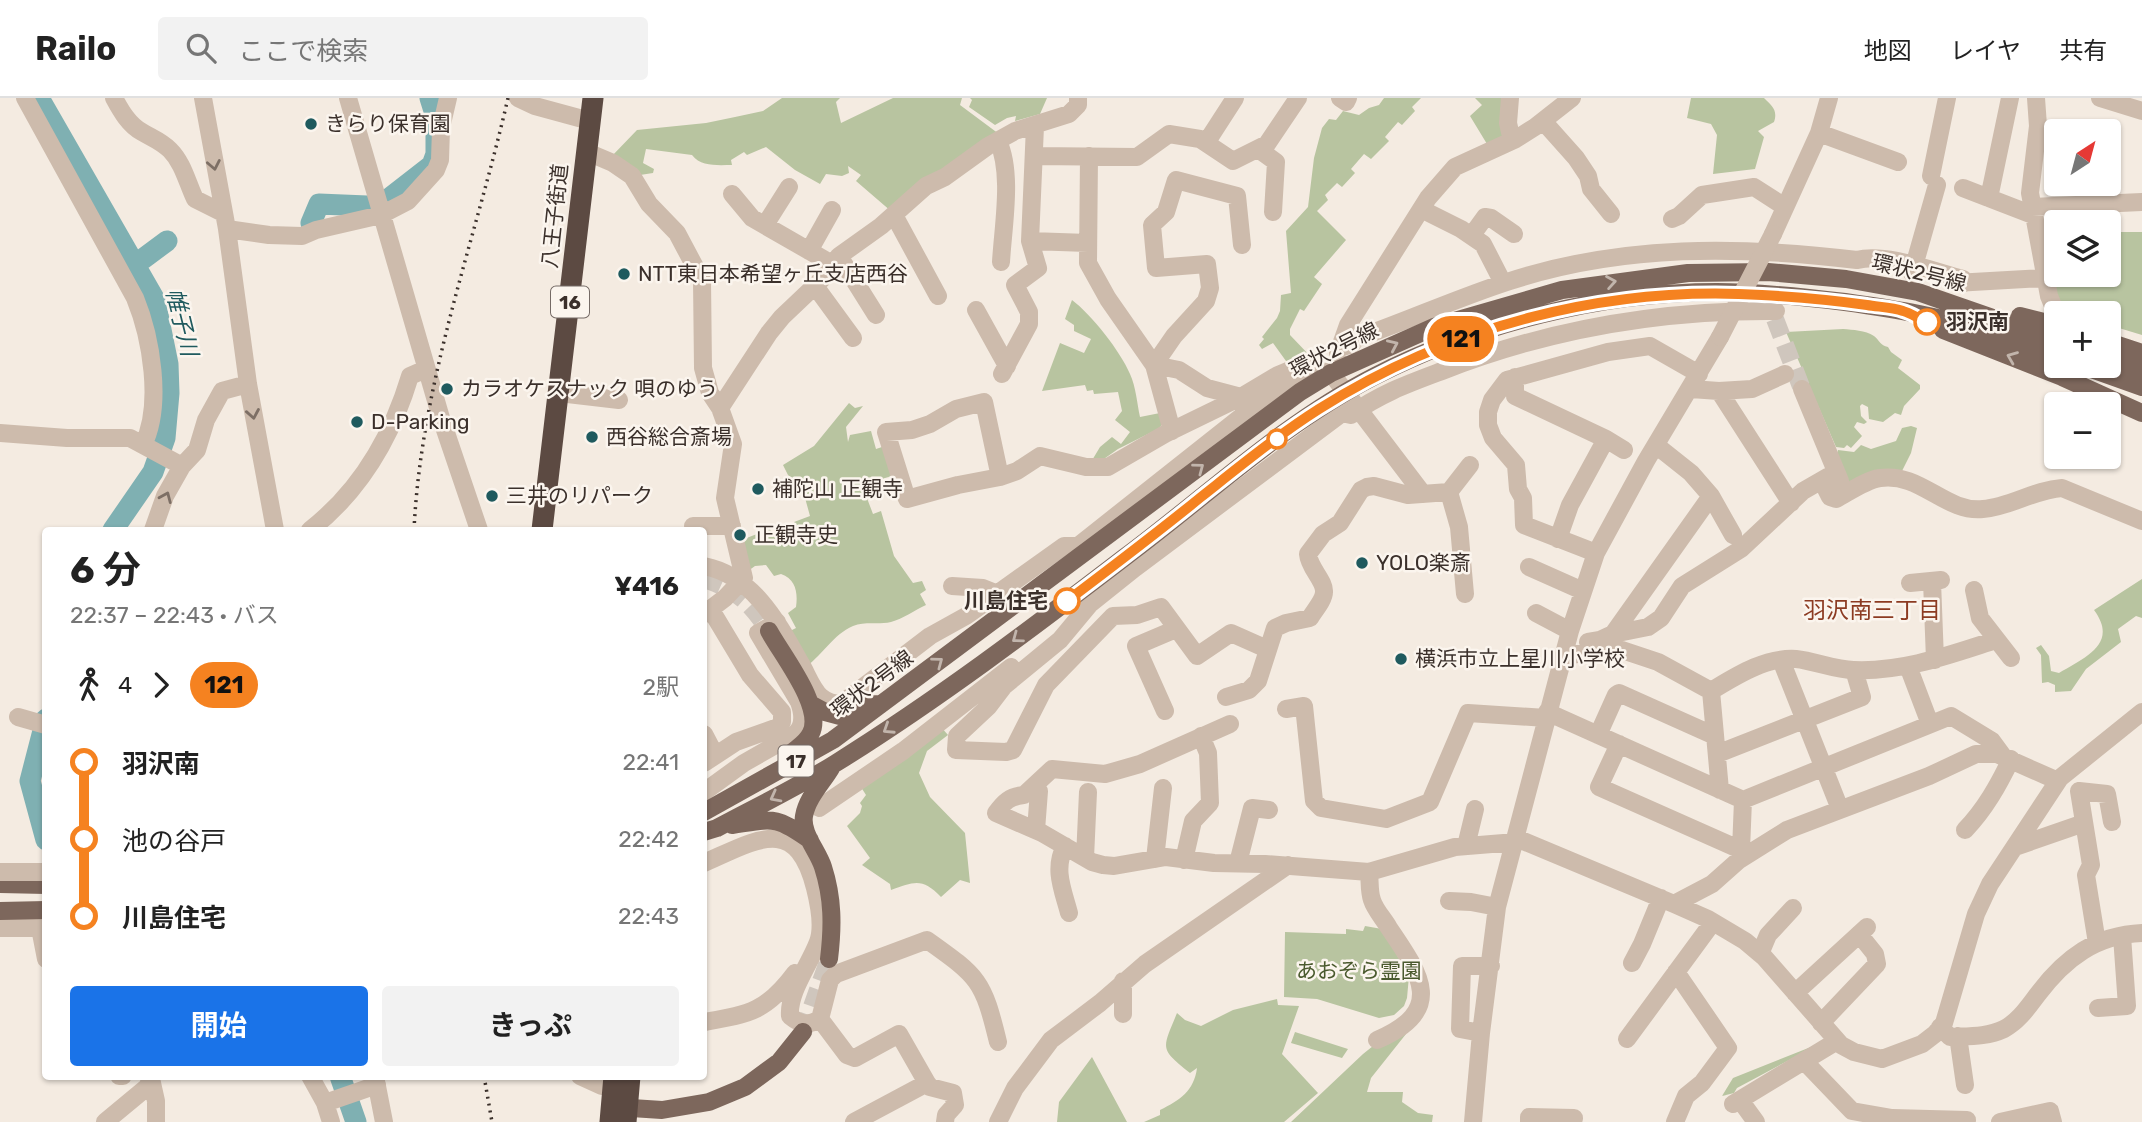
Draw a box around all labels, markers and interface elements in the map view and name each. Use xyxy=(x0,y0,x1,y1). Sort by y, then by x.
search box xyxy=(158,17,648,80)
text: Railo xyxy=(35,29,116,68)
icon: search xyxy=(182,29,220,67)
text: ここで検索 xyxy=(238,36,368,67)
text: 地図 xyxy=(1864,37,1912,65)
text: レイヤ xyxy=(1950,37,2021,65)
text: 共有 xyxy=(2059,37,2107,65)
place label: きらり保育園 xyxy=(325,111,451,136)
marker: きらり保育園 xyxy=(303,116,319,132)
north arrow xyxy=(2044,119,2121,196)
map controls xyxy=(2044,119,2121,469)
one-way arrow xyxy=(205,159,220,171)
street label: 八王子街道 xyxy=(537,162,572,269)
button: layers xyxy=(2044,210,2121,287)
street label: 環状2号線 xyxy=(1869,249,1969,296)
place label: NTT東日本希望ヶ丘支店西谷 xyxy=(638,261,908,286)
marker: NTT東日本希望ヶ丘支店西谷 xyxy=(616,266,632,282)
one-way arrow xyxy=(1605,275,1617,290)
water label: 帷子川 xyxy=(160,285,205,362)
road number: 16 xyxy=(551,286,589,318)
button: + xyxy=(2044,301,2121,378)
marker: 羽沢南 xyxy=(1914,309,1940,335)
place label: 羽沢南 xyxy=(1946,309,2009,334)
line badge: 121 xyxy=(1421,316,1501,362)
street label: 環状2号線 xyxy=(1285,317,1382,383)
text: 121 xyxy=(1441,325,1481,353)
one-way arrow xyxy=(1386,339,1399,353)
one-way arrow xyxy=(2006,351,2019,365)
place label: カラオケスナック 唄のゆう xyxy=(461,376,718,401)
marker: カラオケスナック 唄のゆう xyxy=(439,381,455,397)
button: − xyxy=(2044,392,2121,469)
one-way arrow xyxy=(245,408,260,420)
place label: D-Parking xyxy=(371,409,470,434)
marker: D-Parking xyxy=(349,414,365,430)
place label: 西谷総合斎場 xyxy=(606,424,732,449)
marker: 西谷総合斎場 xyxy=(584,429,600,445)
unlabelled marker xyxy=(1267,429,1287,449)
one-way arrow xyxy=(1191,463,1204,476)
place label: 補陀山 正観寺 xyxy=(772,476,903,501)
marker: 補陀山 正観寺 xyxy=(750,481,766,497)
place label: 三井のリパーク xyxy=(506,483,653,508)
marker: 三井のリパーク xyxy=(484,488,500,504)
one-way arrow xyxy=(157,492,171,504)
place label: 正観寺史 xyxy=(754,522,838,547)
marker: 正観寺史 xyxy=(732,527,748,543)
text: 6 分 xyxy=(70,547,141,593)
place label: YOLO楽斎 xyxy=(1376,550,1471,575)
marker: YOLO楽斎 xyxy=(1354,555,1370,571)
text: ¥416 xyxy=(614,571,679,602)
place label: 川島住宅 xyxy=(964,588,1048,613)
marker: 川島住宅 xyxy=(1054,588,1080,614)
district label: 羽沢南三丁目 xyxy=(1803,596,1941,624)
text: 22:37 – 22:43 · バス xyxy=(70,601,279,629)
one-way arrow xyxy=(1013,630,1025,643)
street label: 環状2号線 xyxy=(826,645,918,723)
place label: 横浜市立上星川小学校 xyxy=(1415,646,1625,671)
marker: 横浜市立上星川小学校 xyxy=(1393,651,1409,667)
one-way arrow xyxy=(930,658,943,671)
icon: walk xyxy=(70,666,108,704)
icon: forward xyxy=(142,666,180,704)
text: 4 xyxy=(118,671,132,699)
text: 121 xyxy=(204,671,244,699)
text: 2駅 xyxy=(642,673,679,701)
one-way arrow xyxy=(883,721,896,733)
road number: 17 xyxy=(778,746,814,776)
text: 22:41 xyxy=(622,748,679,776)
text: 羽沢南 xyxy=(122,749,200,780)
one-way arrow xyxy=(770,788,782,802)
text: 22:42 xyxy=(618,825,679,853)
text: 池の谷戸 xyxy=(122,826,226,857)
text: 22:43 xyxy=(618,902,679,930)
text: 川島住宅 xyxy=(122,903,226,934)
park label: あおぞら霊園 xyxy=(1296,958,1422,983)
button: 開始 xyxy=(70,986,368,1066)
button: きっぷ xyxy=(382,986,679,1066)

